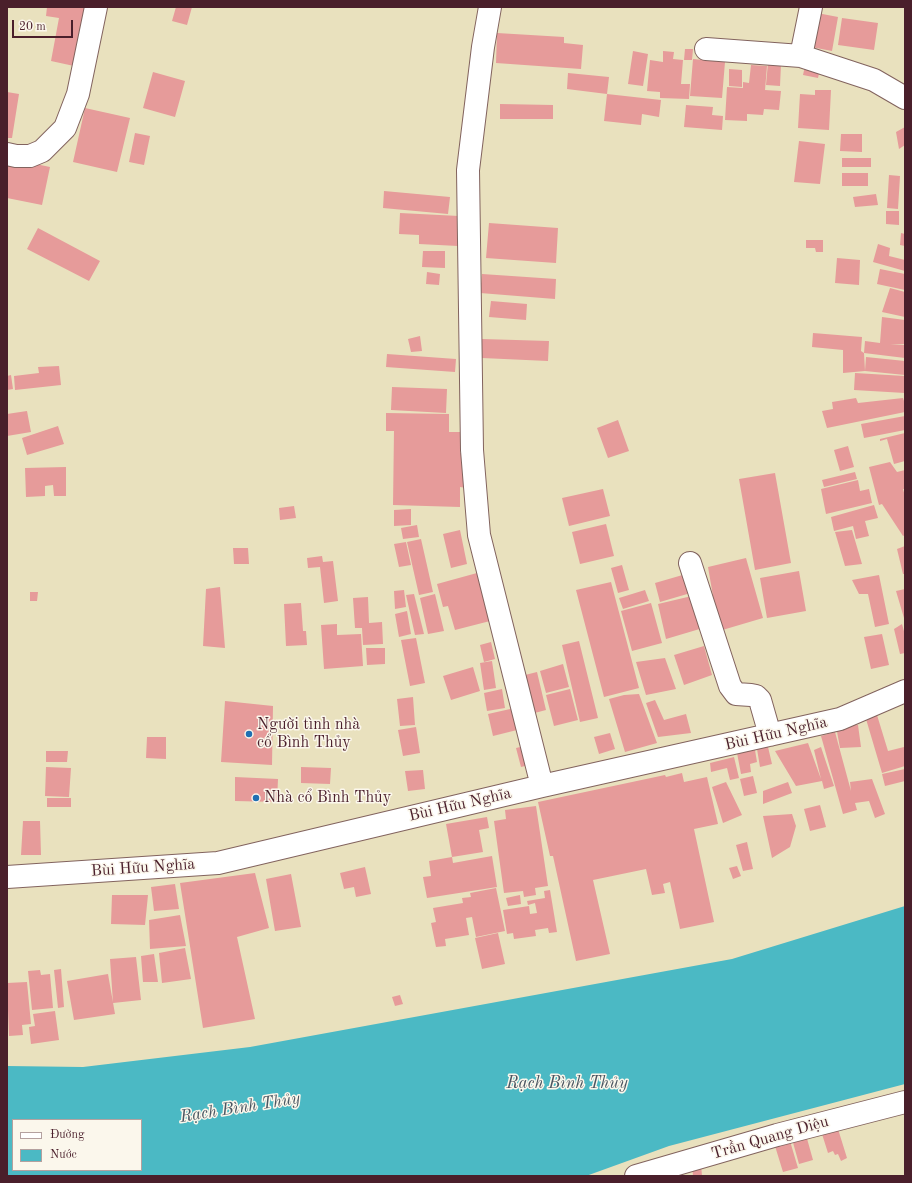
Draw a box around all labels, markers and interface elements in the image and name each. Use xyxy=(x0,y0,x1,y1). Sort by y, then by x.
scale bar xyxy=(14,12,75,38)
text: 20 m xyxy=(19,21,46,33)
street label: Bùi Hữu Nghĩa xyxy=(723,713,829,755)
place label: Người tình nhà cổ Bình Thủy xyxy=(257,715,360,753)
marker: Người tình nhà cổ Bình Thủy xyxy=(244,729,254,739)
street label: Bùi Hữu Nghĩa xyxy=(407,784,513,826)
place label: Nhà cổ Bình Thủy xyxy=(264,788,391,808)
marker: Nhà cổ Bình Thủy xyxy=(251,793,261,803)
street label: Bùi Hữu Nghĩa xyxy=(90,855,196,881)
water label: Rạch Bình Thủy xyxy=(506,1074,628,1094)
water label: Rạch Bình Thủy xyxy=(178,1088,302,1128)
street label: Trần Quang Diệu xyxy=(709,1112,831,1164)
legend xyxy=(12,1119,142,1171)
text: Đường xyxy=(50,1129,85,1141)
text: Nước xyxy=(50,1149,77,1161)

